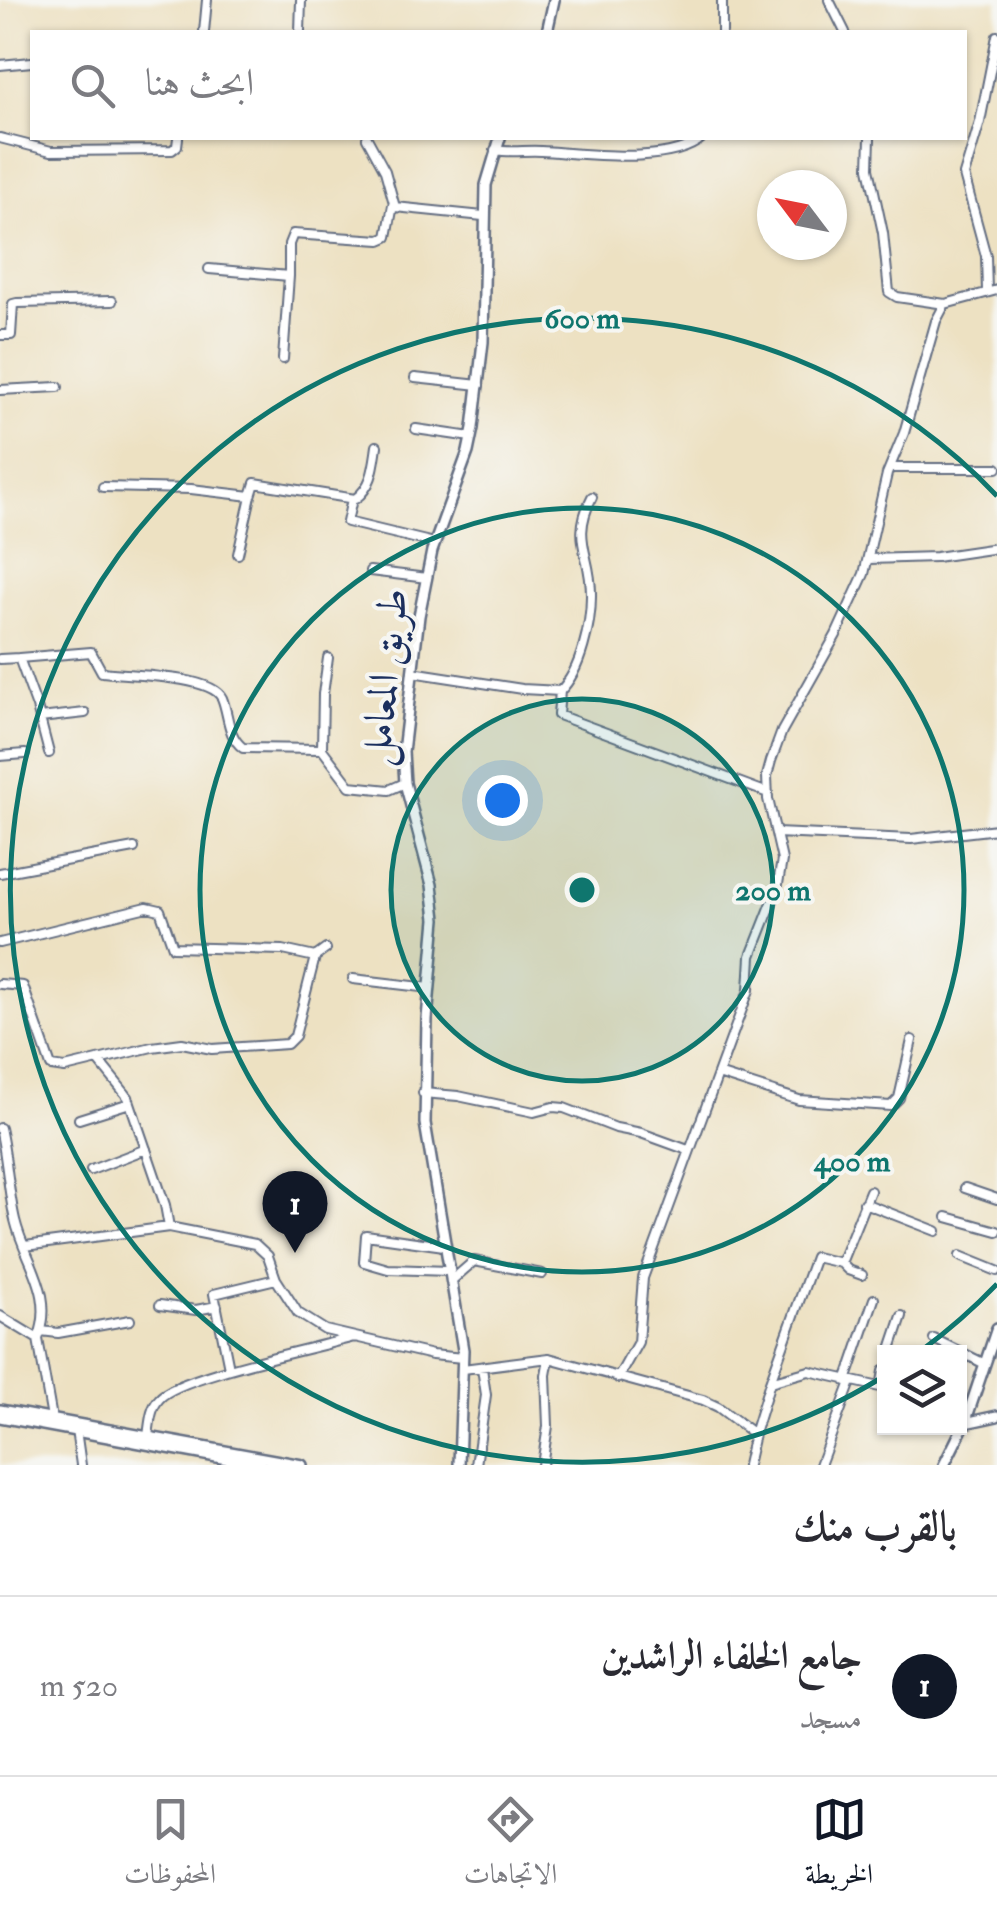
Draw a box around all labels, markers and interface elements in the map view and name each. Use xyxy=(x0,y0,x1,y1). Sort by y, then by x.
search box xyxy=(30,30,967,140)
icon: search xyxy=(65,58,120,113)
text: ابحث هنا xyxy=(145,59,254,107)
north arrow xyxy=(757,170,847,260)
text: 600 m xyxy=(544,300,620,337)
street label: طريق المعامل xyxy=(350,586,422,768)
your location xyxy=(477,775,528,826)
centre of rings xyxy=(564,872,600,908)
text: 200 m xyxy=(735,872,811,909)
text: 400 m xyxy=(813,1143,891,1180)
pin: 1 xyxy=(262,1170,328,1253)
map controls xyxy=(877,1345,967,1435)
button: layers xyxy=(877,1345,967,1435)
text: بالقرب منك xyxy=(793,1501,957,1553)
text: جامع الخلفاء الراشدين xyxy=(601,1632,862,1680)
text: 520 m xyxy=(40,1666,118,1706)
text: 1 xyxy=(919,1666,930,1706)
text: مسجد xyxy=(799,1698,862,1738)
tab: المحفوظات xyxy=(124,1792,216,1901)
tab: الاتجاهات xyxy=(464,1792,557,1901)
tab: الخريطة xyxy=(805,1792,873,1901)

